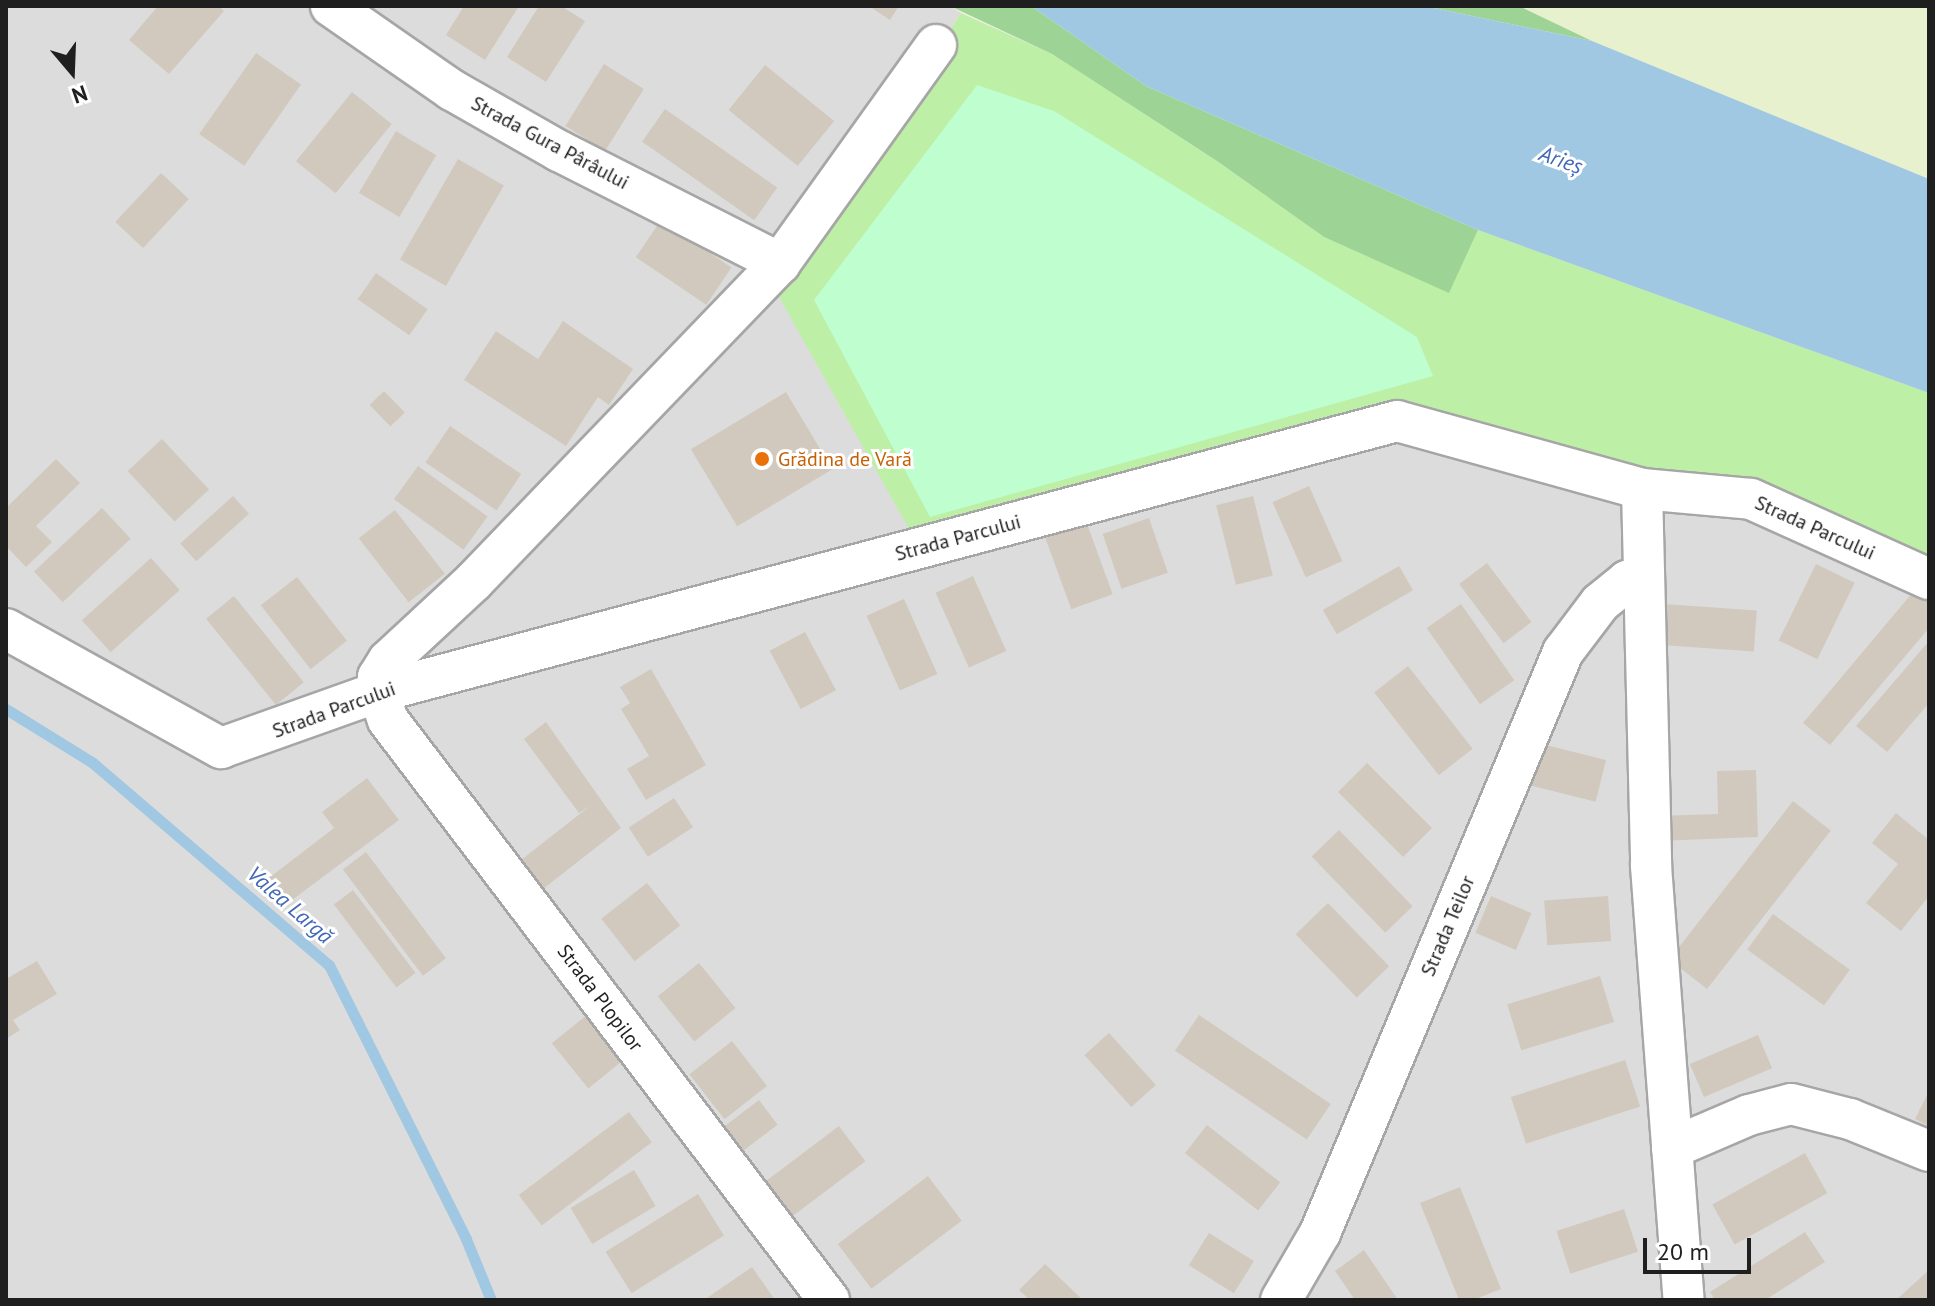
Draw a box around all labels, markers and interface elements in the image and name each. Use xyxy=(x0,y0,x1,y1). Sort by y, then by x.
north arrow xyxy=(32,32,112,112)
text: N xyxy=(68,79,91,110)
street label: Strada Gura Pârâului xyxy=(467,91,633,195)
water label: Arieș xyxy=(1536,140,1586,180)
place label: Grădina de Vară xyxy=(778,447,913,471)
marker: Grădina de Vară xyxy=(753,450,771,468)
street label: Strada Parcului xyxy=(1751,491,1879,565)
street label: Strada Parcului xyxy=(893,510,1023,566)
street label: Strada Parcului xyxy=(269,677,399,743)
water label: Valea Largă xyxy=(242,861,338,949)
street label: Strada Teilor xyxy=(1416,872,1480,980)
street label: Strada Plopilor xyxy=(552,940,648,1056)
scale bar xyxy=(1647,1222,1755,1272)
text: 20 m xyxy=(1657,1236,1709,1267)

